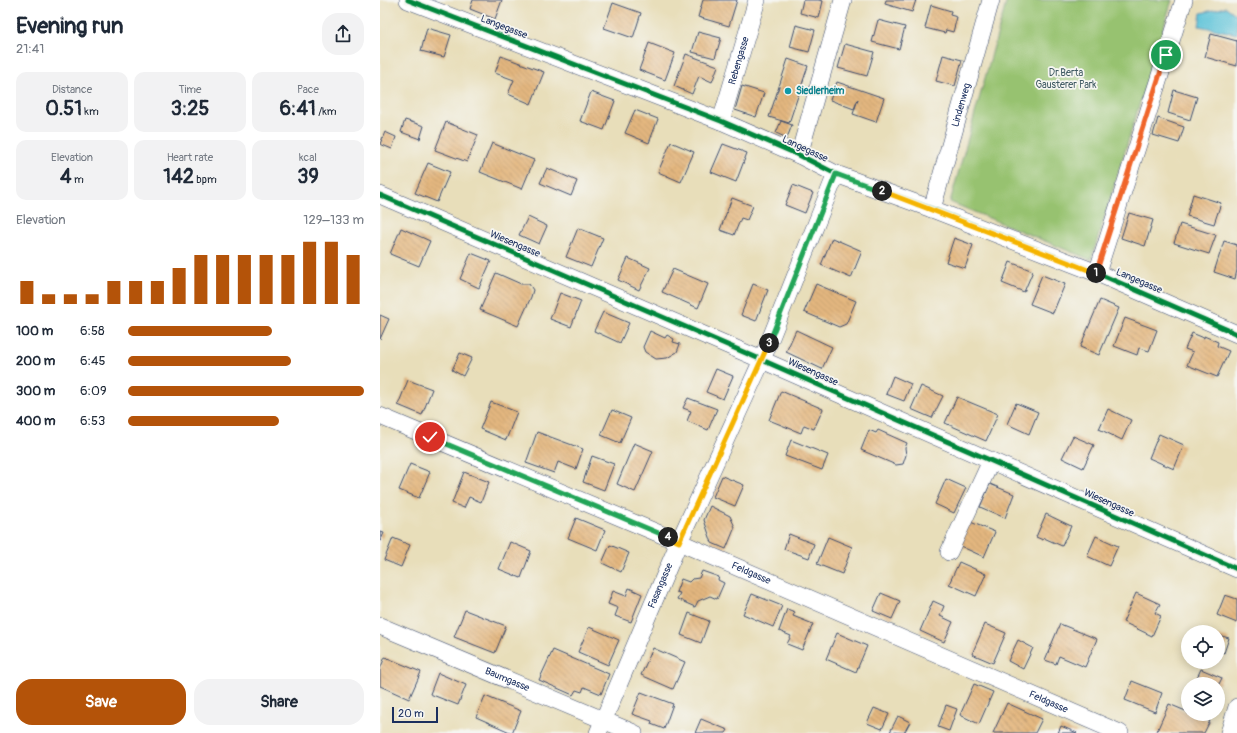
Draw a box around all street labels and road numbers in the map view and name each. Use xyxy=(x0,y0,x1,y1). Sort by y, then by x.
street label: Langegasse xyxy=(479,13,529,41)
street label: Rebengasse xyxy=(726,35,752,86)
street label: Lindenweg xyxy=(949,82,973,128)
street label: Langegasse xyxy=(780,133,830,165)
street label: Wiesengasse xyxy=(488,228,542,260)
street label: Langegasse xyxy=(1114,266,1164,296)
street label: Wiesengasse xyxy=(786,356,840,388)
street label: Wiesengasse xyxy=(1082,487,1136,519)
street label: Feldgasse xyxy=(730,559,773,587)
street label: Fasangasse xyxy=(646,561,675,610)
street label: Baumgasse xyxy=(483,665,531,694)
street label: Feldgasse xyxy=(1027,688,1070,716)

